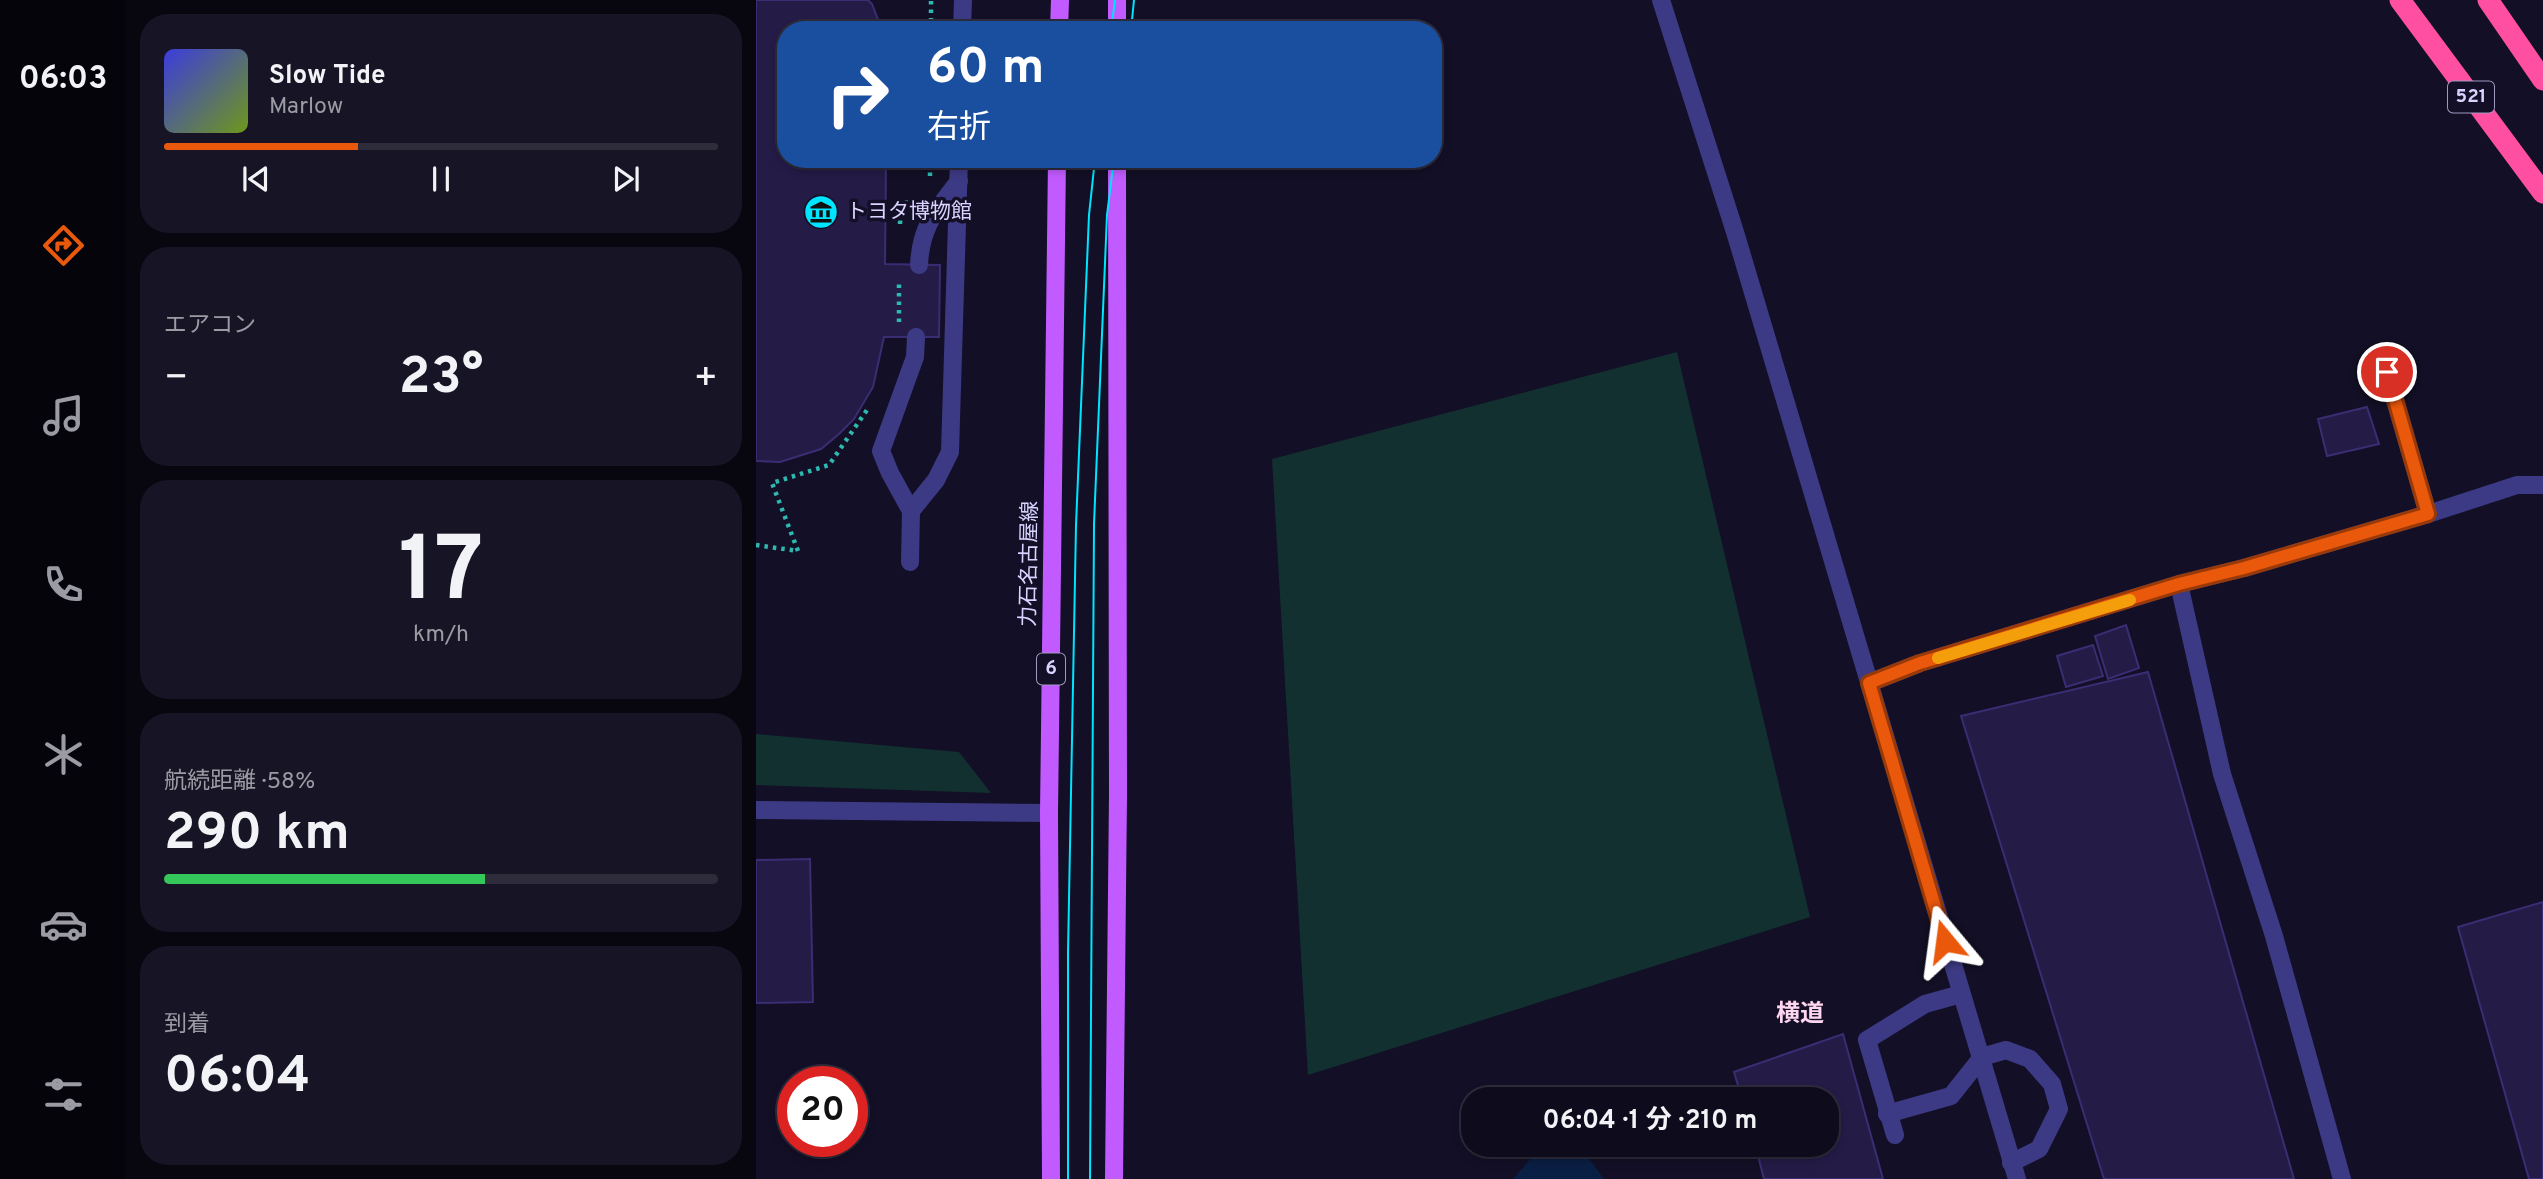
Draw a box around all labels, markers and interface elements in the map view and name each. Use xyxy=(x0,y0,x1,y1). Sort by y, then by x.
text: 60 m xyxy=(927,39,1045,101)
icon: right xyxy=(812,49,903,140)
text: 06:03 xyxy=(19,60,107,100)
text: Slow Tide xyxy=(269,60,386,93)
road number: 521 xyxy=(2448,82,2494,113)
text: Marlow xyxy=(269,93,343,122)
text: 右折 xyxy=(927,109,991,149)
icon: previous xyxy=(237,160,275,198)
icon: pause xyxy=(422,160,460,198)
icon: next xyxy=(607,160,645,198)
museum icon: トヨタ博物館 xyxy=(802,193,840,231)
place label: トヨタ博物館 xyxy=(846,199,972,226)
icon: directions xyxy=(39,221,88,270)
text: エアコン xyxy=(164,312,256,341)
pin xyxy=(2357,342,2417,402)
text: 23° xyxy=(399,346,483,412)
icon: arrive xyxy=(2368,353,2406,391)
text: − xyxy=(164,355,189,404)
text: + xyxy=(693,355,718,404)
icon: music xyxy=(39,391,88,440)
street label: 力石名古屋線 xyxy=(1015,501,1045,627)
text: 17 xyxy=(398,518,484,633)
icon: phone xyxy=(39,560,88,609)
text: km/h xyxy=(413,621,469,650)
road number: 6 xyxy=(1037,654,1065,684)
icon: climate xyxy=(39,730,88,779)
text: 航続距離 · 58% xyxy=(164,768,315,797)
text: 290 km xyxy=(164,802,350,868)
icon: car xyxy=(39,900,88,949)
position arrow xyxy=(1908,904,1982,978)
district label: 横道 xyxy=(1776,1000,1824,1030)
text: 到着 xyxy=(164,1011,210,1040)
text: 06:04 xyxy=(164,1045,310,1111)
speed limit sign: 20 xyxy=(777,1066,868,1157)
icon: filters xyxy=(39,1070,88,1119)
text: 06:04 · 1 分 · 210 m xyxy=(1543,1105,1757,1138)

